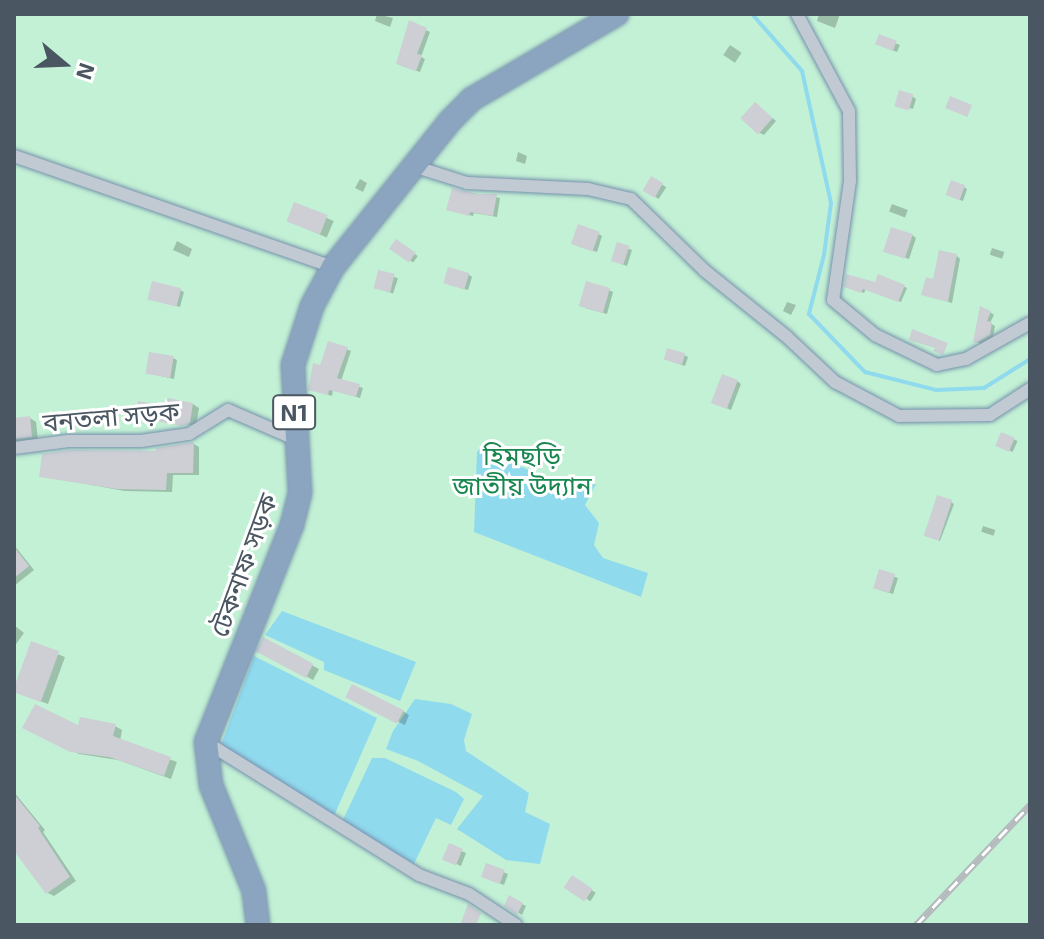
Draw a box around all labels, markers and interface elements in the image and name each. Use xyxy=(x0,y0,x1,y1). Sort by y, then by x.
north arrow xyxy=(24,24,104,104)
text: N xyxy=(72,60,102,84)
road number: N1 xyxy=(272,392,316,432)
street label: বনতলা সড়ক xyxy=(41,394,181,438)
park label: হিমছড়ি জাতীয় উদ্যান xyxy=(452,439,592,500)
street label: টেকনাফ সড়ক xyxy=(203,489,283,641)

